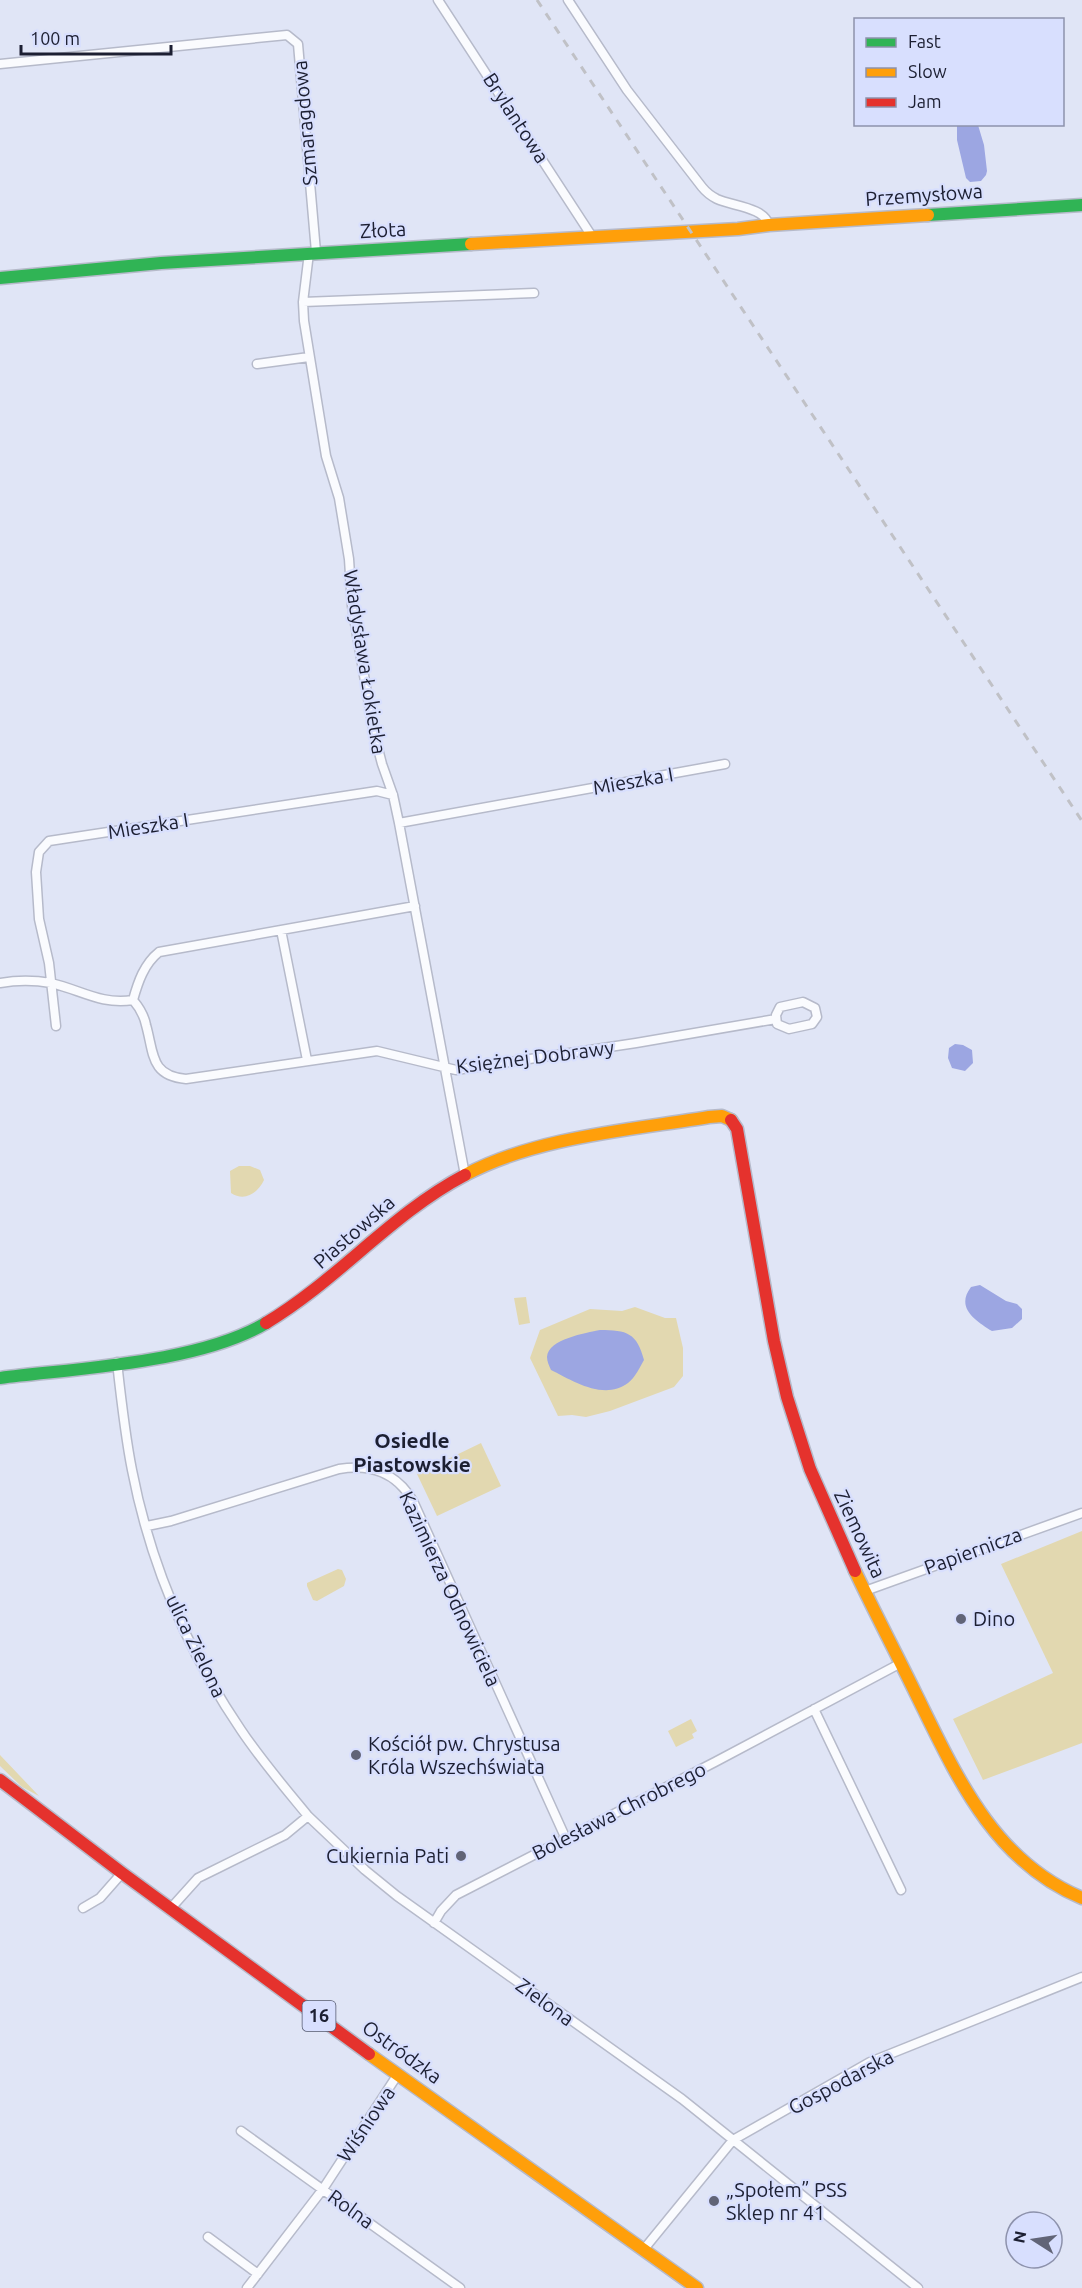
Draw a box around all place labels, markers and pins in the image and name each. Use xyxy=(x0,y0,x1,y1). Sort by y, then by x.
place label: Dino xyxy=(973,1607,1015,1630)
marker: Dino xyxy=(954,1612,968,1626)
place label: Kościół pw. Chrystusa Króla Wszechświata xyxy=(368,1732,561,1778)
marker: Kościół pw. Chrystusa Króla Wszechświata xyxy=(349,1748,363,1762)
place label: Cukiernia Pati xyxy=(326,1844,449,1867)
marker: Cukiernia Pati xyxy=(454,1849,468,1863)
place label: „Społem” PSS Sklep nr 41 xyxy=(726,2178,847,2224)
marker: „Społem” PSS Sklep nr 41 xyxy=(707,2194,721,2208)

